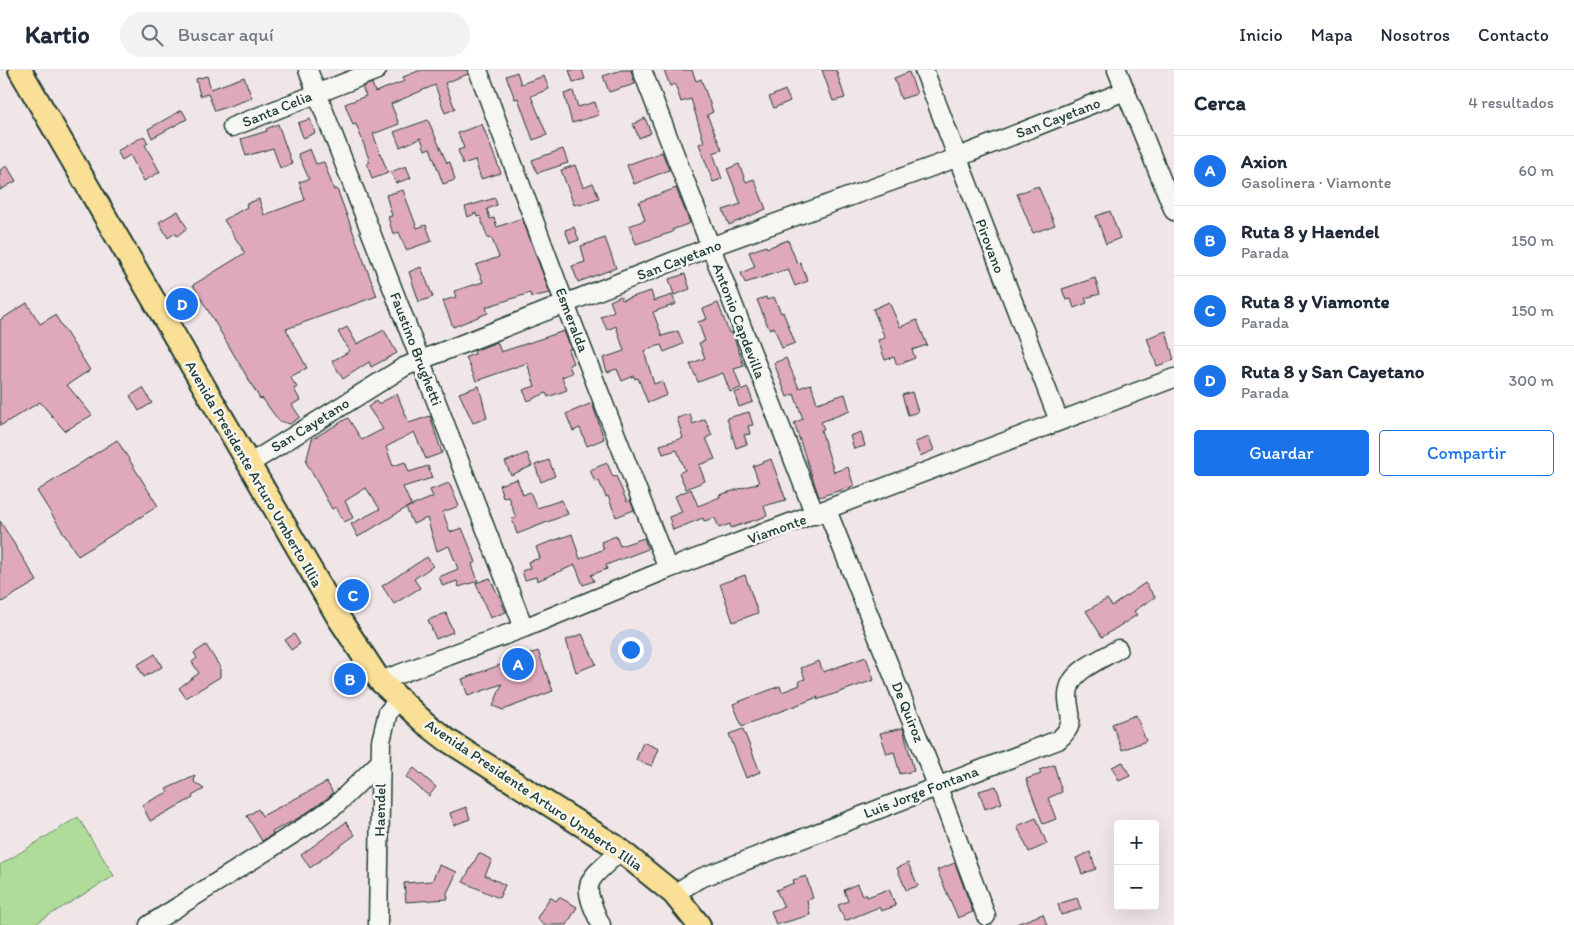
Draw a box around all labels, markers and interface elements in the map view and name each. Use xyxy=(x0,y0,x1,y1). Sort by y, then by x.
search box xyxy=(120,12,470,57)
text: Kartio xyxy=(25,20,90,49)
icon: search xyxy=(138,21,166,49)
text: Buscar aquí xyxy=(178,23,274,46)
text: Inicio xyxy=(1239,24,1283,46)
text: Mapa xyxy=(1311,24,1353,46)
text: Nosotros xyxy=(1381,24,1450,46)
text: Contacto xyxy=(1478,24,1549,46)
street label: Santa Celia xyxy=(240,87,315,131)
text: Cerca xyxy=(1194,90,1246,115)
text: 4 resultados xyxy=(1468,93,1554,112)
street label: San Cayetano xyxy=(1013,94,1103,142)
text: Axion xyxy=(1241,150,1287,173)
text: A xyxy=(1205,161,1215,180)
text: 60 m xyxy=(1519,161,1554,180)
text: Gasolinera · Viamonte xyxy=(1241,173,1391,192)
street label: Pirovano xyxy=(971,216,1009,276)
text: Ruta 8 y Haendel xyxy=(1241,220,1380,243)
text: B xyxy=(1205,231,1215,250)
text: 150 m xyxy=(1511,231,1554,250)
street label: San Cayetano xyxy=(634,236,724,284)
text: Parada xyxy=(1241,243,1289,262)
street label: Antonio Capdevilla xyxy=(709,261,769,381)
pin: D xyxy=(166,285,198,323)
street label: Esmeralda xyxy=(551,285,593,355)
street label: Faustino Brughetti xyxy=(386,290,446,408)
text: Ruta 8 y Viamonte xyxy=(1241,290,1390,313)
text: C xyxy=(1205,301,1215,320)
text: 150 m xyxy=(1511,301,1554,320)
text: Parada xyxy=(1241,313,1289,332)
street label: Avenida Presidente Arturo Umberto Illia xyxy=(182,358,326,591)
text: Ruta 8 y San Cayetano xyxy=(1241,360,1424,383)
text: D xyxy=(1205,371,1215,390)
text: 300 m xyxy=(1509,371,1554,390)
text: Parada xyxy=(1241,383,1289,402)
street label: San Cayetano xyxy=(268,394,352,456)
button: Guardar xyxy=(1194,430,1369,476)
button: Compartir xyxy=(1379,430,1554,476)
street label: Viamonte xyxy=(745,510,809,548)
pin: C xyxy=(337,576,369,614)
your location xyxy=(618,637,644,663)
pin: A xyxy=(502,645,534,683)
pin: B xyxy=(334,660,366,698)
street label: De Quiroz xyxy=(888,679,928,745)
street label: Avenida Presidente Arturo Umberto Illia xyxy=(422,715,646,875)
street label: Luis Jorge Fontana xyxy=(861,762,981,822)
street label: Haendel xyxy=(371,782,389,837)
map controls xyxy=(1114,820,1159,910)
button: + xyxy=(1114,820,1159,865)
button: − xyxy=(1114,865,1159,910)

